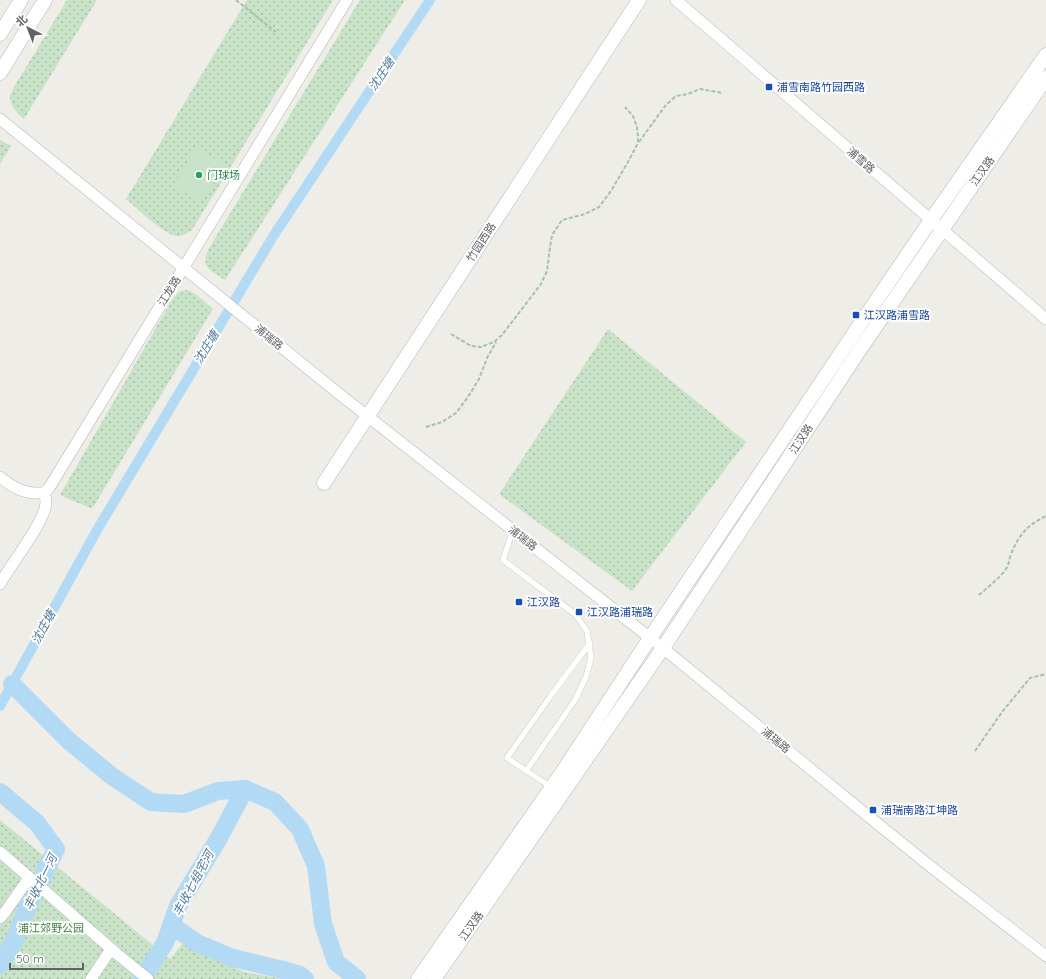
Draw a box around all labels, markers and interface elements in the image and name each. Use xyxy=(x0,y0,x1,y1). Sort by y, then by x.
north arrow xyxy=(8,8,48,48)
text: 北 xyxy=(13,12,30,29)
water label: 沈庄塘 xyxy=(365,53,398,93)
place label: 浦雪南路竹园西路 xyxy=(777,80,865,94)
marker: 浦雪南路竹园西路 xyxy=(764,82,774,92)
street label: 浦雪路 xyxy=(844,144,878,176)
street label: 江汉路 xyxy=(967,153,997,189)
place label: 门球场 xyxy=(207,168,240,182)
marker: 门球场 xyxy=(194,170,204,180)
street label: 竹园西路 xyxy=(463,220,499,264)
street label: 江龙路 xyxy=(154,273,184,309)
place label: 江汉路浦雪路 xyxy=(864,308,930,322)
marker: 江汉路浦雪路 xyxy=(851,310,861,320)
street label: 浦瑞路 xyxy=(252,321,286,353)
water label: 沈庄塘 xyxy=(190,326,223,366)
street label: 江汉路 xyxy=(786,421,816,457)
street label: 浦瑞路 xyxy=(506,522,540,554)
place label: 江汉路 xyxy=(527,595,560,609)
marker: 江汉路 xyxy=(514,597,524,607)
place label: 江汉路浦瑞路 xyxy=(587,605,653,619)
water label: 沈庄塘 xyxy=(28,606,59,646)
marker: 江汉路浦瑞路 xyxy=(574,607,584,617)
street label: 浦瑞路 xyxy=(759,724,793,756)
place label: 浦瑞南路江坤路 xyxy=(881,803,958,817)
marker: 浦瑞南路江坤路 xyxy=(868,805,878,815)
water label: 丰收七组宅河 xyxy=(169,846,217,918)
water label: 丰收北一河 xyxy=(20,850,61,912)
street label: 江汉路 xyxy=(456,908,486,944)
park label: 浦江郊野公园 xyxy=(18,921,84,935)
scale bar xyxy=(10,945,83,971)
text: 50 m xyxy=(16,951,44,966)

